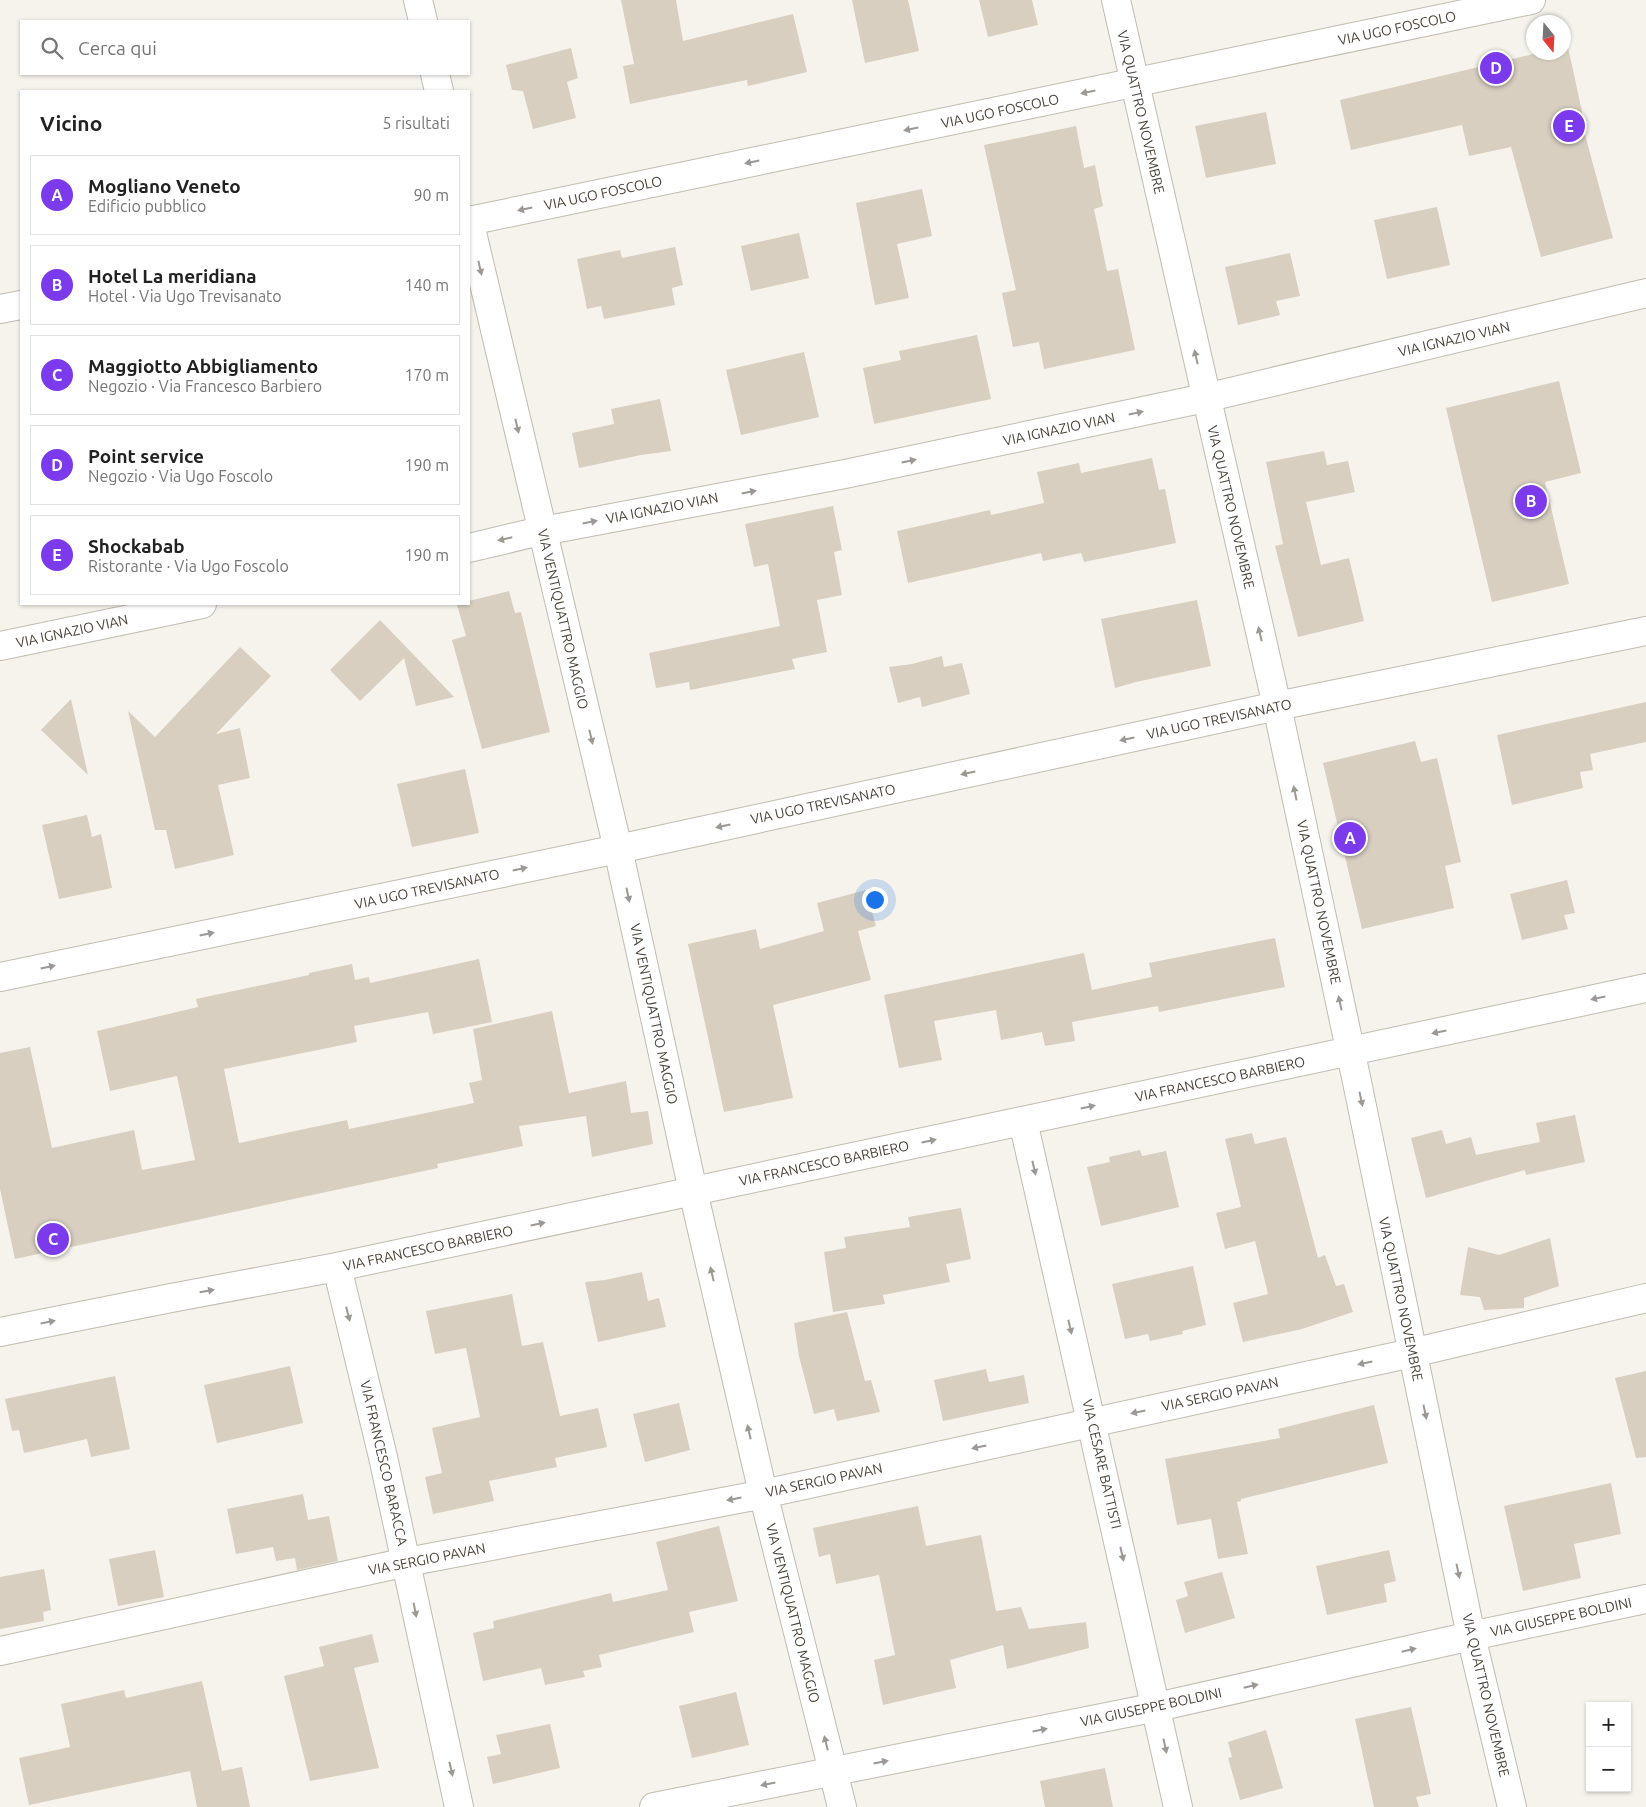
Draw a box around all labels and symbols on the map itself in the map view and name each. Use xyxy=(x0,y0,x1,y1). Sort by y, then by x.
street label: VIA UGO FOSCOLO xyxy=(1337,8,1458,48)
north arrow xyxy=(1526,15,1571,60)
street label: VIA QUATTRO NOVEMBRE xyxy=(1114,29,1168,195)
pin: D xyxy=(1480,49,1512,87)
one-way arrow xyxy=(1079,89,1095,97)
street label: VIA UGO FOSCOLO xyxy=(940,91,1061,131)
pin: E xyxy=(1553,107,1585,145)
one-way arrow xyxy=(904,125,919,133)
one-way arrow xyxy=(745,158,760,166)
street label: VIA UGO FOSCOLO xyxy=(543,173,664,213)
one-way arrow xyxy=(517,205,532,213)
one-way arrow xyxy=(476,260,484,275)
street label: VIA IGNAZIO VIAN xyxy=(1397,318,1511,360)
one-way arrow xyxy=(1192,349,1200,364)
street label: VIA IGNAZIO VIAN xyxy=(1002,409,1116,449)
one-way arrow xyxy=(1129,409,1144,417)
one-way arrow xyxy=(513,418,521,433)
street label: VIA QUATTRO NOVEMBRE xyxy=(1204,424,1258,590)
one-way arrow xyxy=(901,456,917,464)
pin: B xyxy=(1515,482,1547,520)
one-way arrow xyxy=(742,488,757,496)
street label: VIA IGNAZIO VIAN xyxy=(604,489,720,527)
one-way arrow xyxy=(582,518,598,526)
street label: VIA VENTIQUATTRO MAGGIO xyxy=(534,527,592,711)
one-way arrow xyxy=(498,535,513,543)
street label: VIA IGNAZIO VIAN xyxy=(15,611,129,651)
one-way arrow xyxy=(1256,627,1264,642)
street label: VIA UGO TREVISANATO xyxy=(1145,696,1293,742)
one-way arrow xyxy=(587,730,595,745)
one-way arrow xyxy=(1119,735,1134,743)
one-way arrow xyxy=(960,769,975,777)
street label: VIA UGO TREVISANATO xyxy=(749,781,897,827)
one-way arrow xyxy=(1291,785,1299,801)
street label: VIA QUATTRO NOVEMBRE xyxy=(1294,819,1344,986)
pin: A xyxy=(1334,819,1366,857)
one-way arrow xyxy=(716,822,731,830)
one-way arrow xyxy=(513,865,528,873)
street label: VIA UGO TREVISANATO xyxy=(353,866,501,912)
your location xyxy=(862,887,888,913)
one-way arrow xyxy=(624,888,632,903)
street label: VIA VENTIQUATTRO MAGGIO xyxy=(627,922,681,1106)
one-way arrow xyxy=(199,930,215,938)
one-way arrow xyxy=(40,963,56,971)
one-way arrow xyxy=(1591,994,1606,1002)
one-way arrow xyxy=(1336,996,1344,1011)
one-way arrow xyxy=(1432,1028,1447,1036)
street label: VIA FRANCESCO BARBIERO xyxy=(1134,1053,1307,1105)
one-way arrow xyxy=(1357,1091,1365,1107)
one-way arrow xyxy=(1080,1103,1095,1111)
street label: VIA FRANCESCO BARBIERO xyxy=(738,1137,911,1189)
one-way arrow xyxy=(921,1137,936,1145)
one-way arrow xyxy=(1030,1161,1038,1176)
street label: VIA QUATTRO NOVEMBRE xyxy=(1376,1216,1426,1383)
pin: C xyxy=(37,1220,69,1258)
one-way arrow xyxy=(530,1220,546,1228)
street label: VIA FRANCESCO BARBIERO xyxy=(342,1222,515,1274)
one-way arrow xyxy=(708,1266,716,1281)
one-way arrow xyxy=(200,1286,216,1294)
one-way arrow xyxy=(344,1307,352,1322)
one-way arrow xyxy=(40,1318,56,1326)
one-way arrow xyxy=(1066,1319,1074,1334)
one-way arrow xyxy=(1357,1359,1372,1367)
street label: VIA SERGIO PAVAN xyxy=(1160,1374,1280,1414)
street label: VIA FRANCESCO BARACCA xyxy=(357,1379,411,1547)
street label: VIA CESARE BATTISTI xyxy=(1079,1397,1125,1531)
one-way arrow xyxy=(1421,1405,1429,1420)
one-way arrow xyxy=(1130,1408,1145,1416)
one-way arrow xyxy=(745,1425,753,1440)
one-way arrow xyxy=(970,1443,986,1451)
street label: VIA SERGIO PAVAN xyxy=(764,1460,884,1500)
one-way arrow xyxy=(726,1496,742,1504)
street label: VIA VENTIQUATTRO MAGGIO xyxy=(763,1522,823,1705)
street label: VIA SERGIO PAVAN xyxy=(367,1540,487,1578)
one-way arrow xyxy=(1118,1546,1126,1561)
one-way arrow xyxy=(1454,1564,1462,1580)
street label: VIA GIUSEPPE BOLDINI xyxy=(1489,1594,1633,1640)
one-way arrow xyxy=(412,1602,420,1618)
street label: VIA QUATTRO NOVEMBRE xyxy=(1459,1612,1513,1778)
one-way arrow xyxy=(1402,1646,1417,1654)
one-way arrow xyxy=(1243,1682,1258,1690)
street label: VIA GIUSEPPE BOLDINI xyxy=(1079,1684,1223,1730)
one-way arrow xyxy=(1033,1726,1048,1734)
one-way arrow xyxy=(822,1735,830,1750)
one-way arrow xyxy=(1161,1739,1169,1754)
one-way arrow xyxy=(873,1757,889,1765)
one-way arrow xyxy=(447,1761,455,1777)
one-way arrow xyxy=(760,1780,776,1788)

